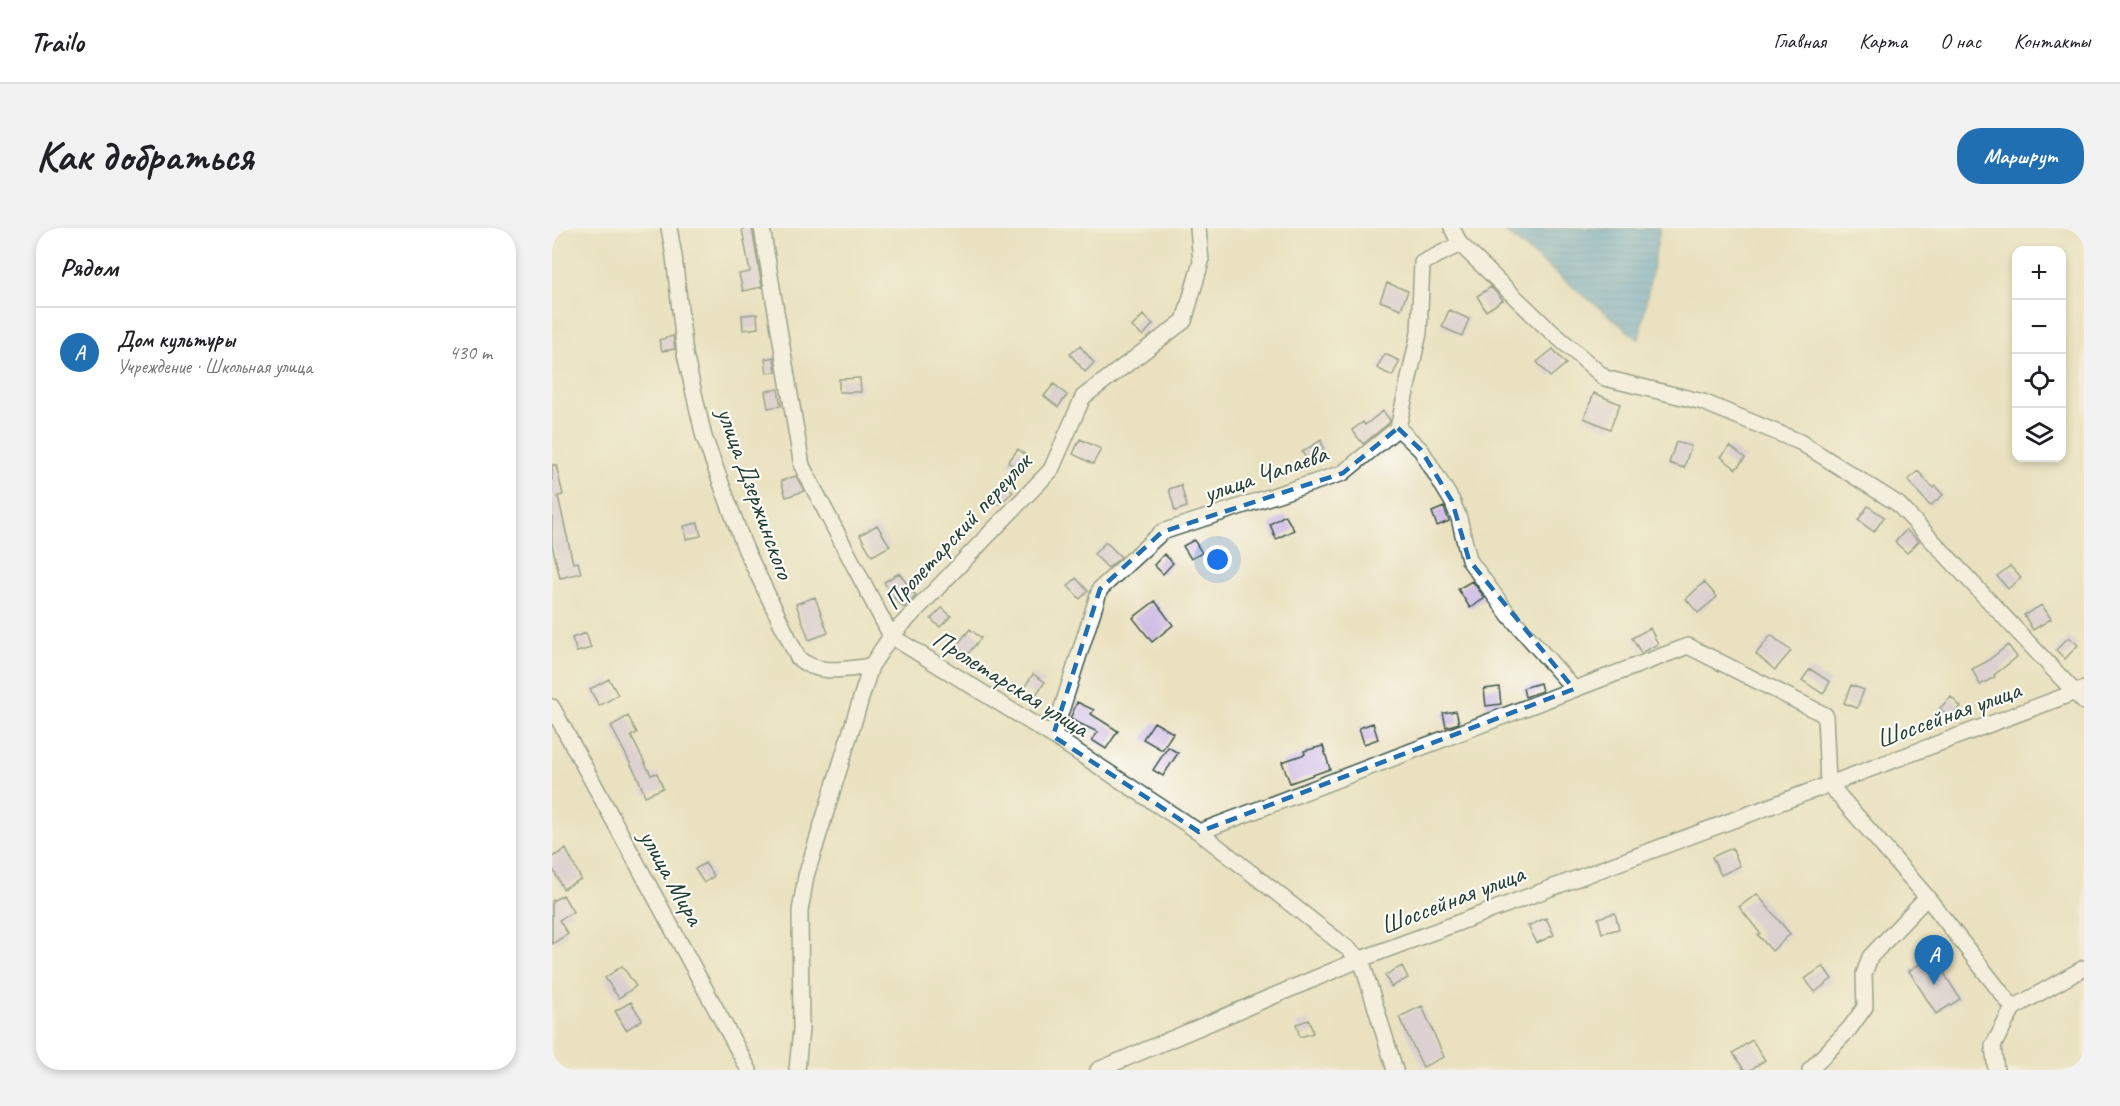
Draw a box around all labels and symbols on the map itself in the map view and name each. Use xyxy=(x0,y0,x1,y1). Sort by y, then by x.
street label: улица Дзержинского xyxy=(709,401,802,585)
street label: улица Чапаева xyxy=(1197,436,1333,511)
street label: Пролетарский переулок xyxy=(876,444,1040,617)
your location xyxy=(1203,545,1232,574)
street label: Пролетарская улица xyxy=(927,622,1096,745)
street label: Шоссейная улица xyxy=(1871,673,2026,756)
street label: улица Мира xyxy=(631,822,712,932)
street label: Шоссейная улица xyxy=(1376,856,1530,942)
pin: A xyxy=(1914,936,1954,985)

